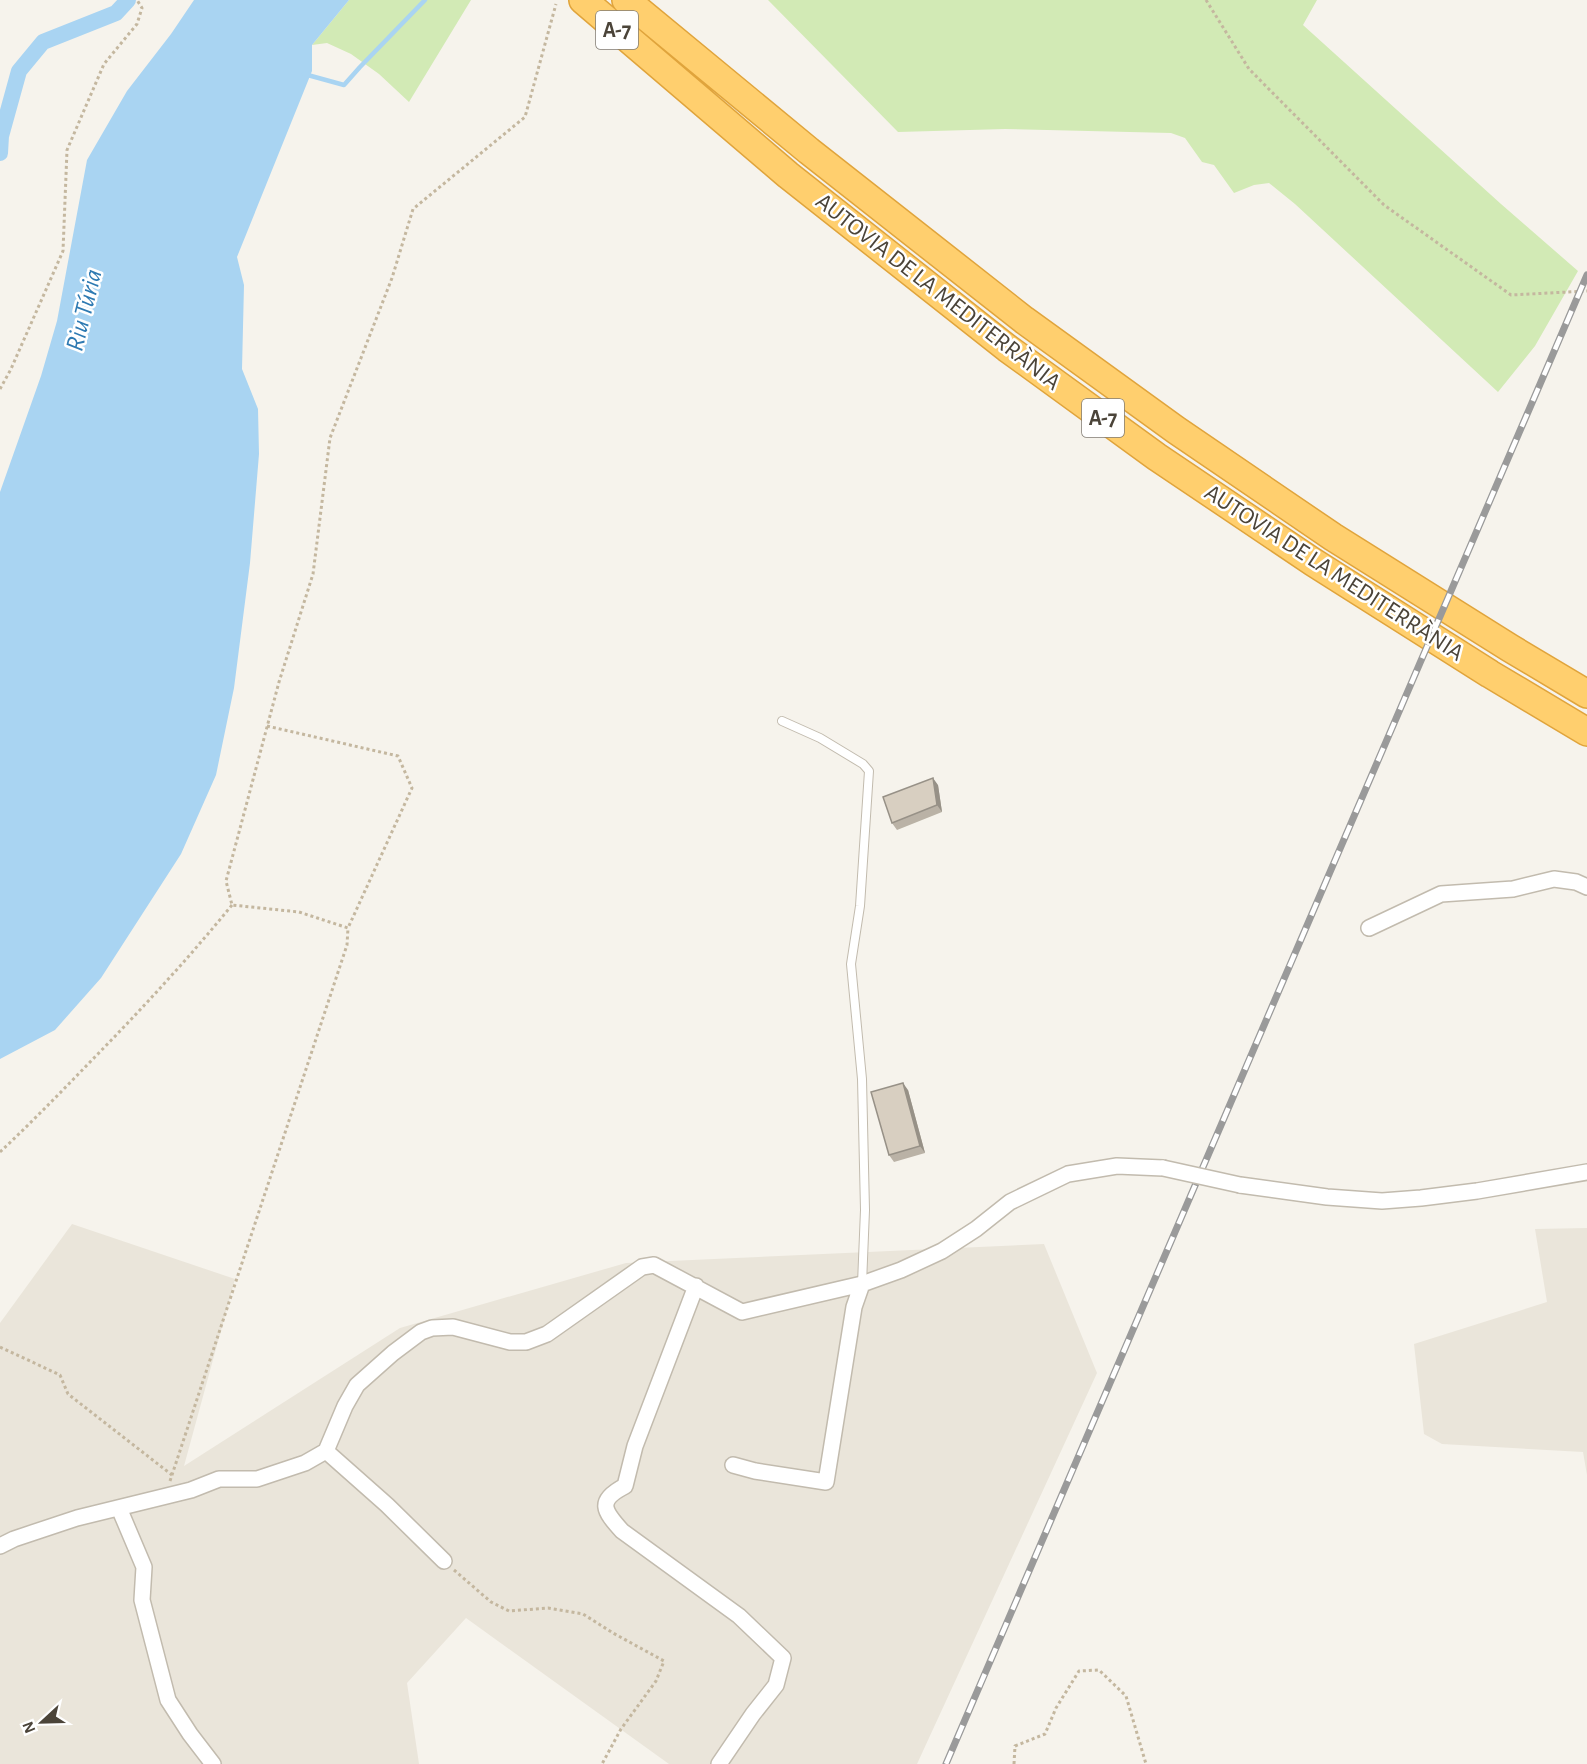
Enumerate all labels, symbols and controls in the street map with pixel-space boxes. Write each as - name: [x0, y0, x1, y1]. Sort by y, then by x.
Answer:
- road number: A-7: [596, 11, 638, 49]
- street label: AUTOVIA DE LA MEDITERRÀNIA: [811, 188, 1066, 395]
- water label: Riu Túria: [61, 266, 107, 354]
- road number: A-7: [1082, 399, 1124, 437]
- street label: AUTOVIA DE LA MEDITERRÀNIA: [1200, 479, 1469, 666]
- north arrow: [12, 1692, 72, 1752]
- text: N: [20, 1719, 39, 1735]

